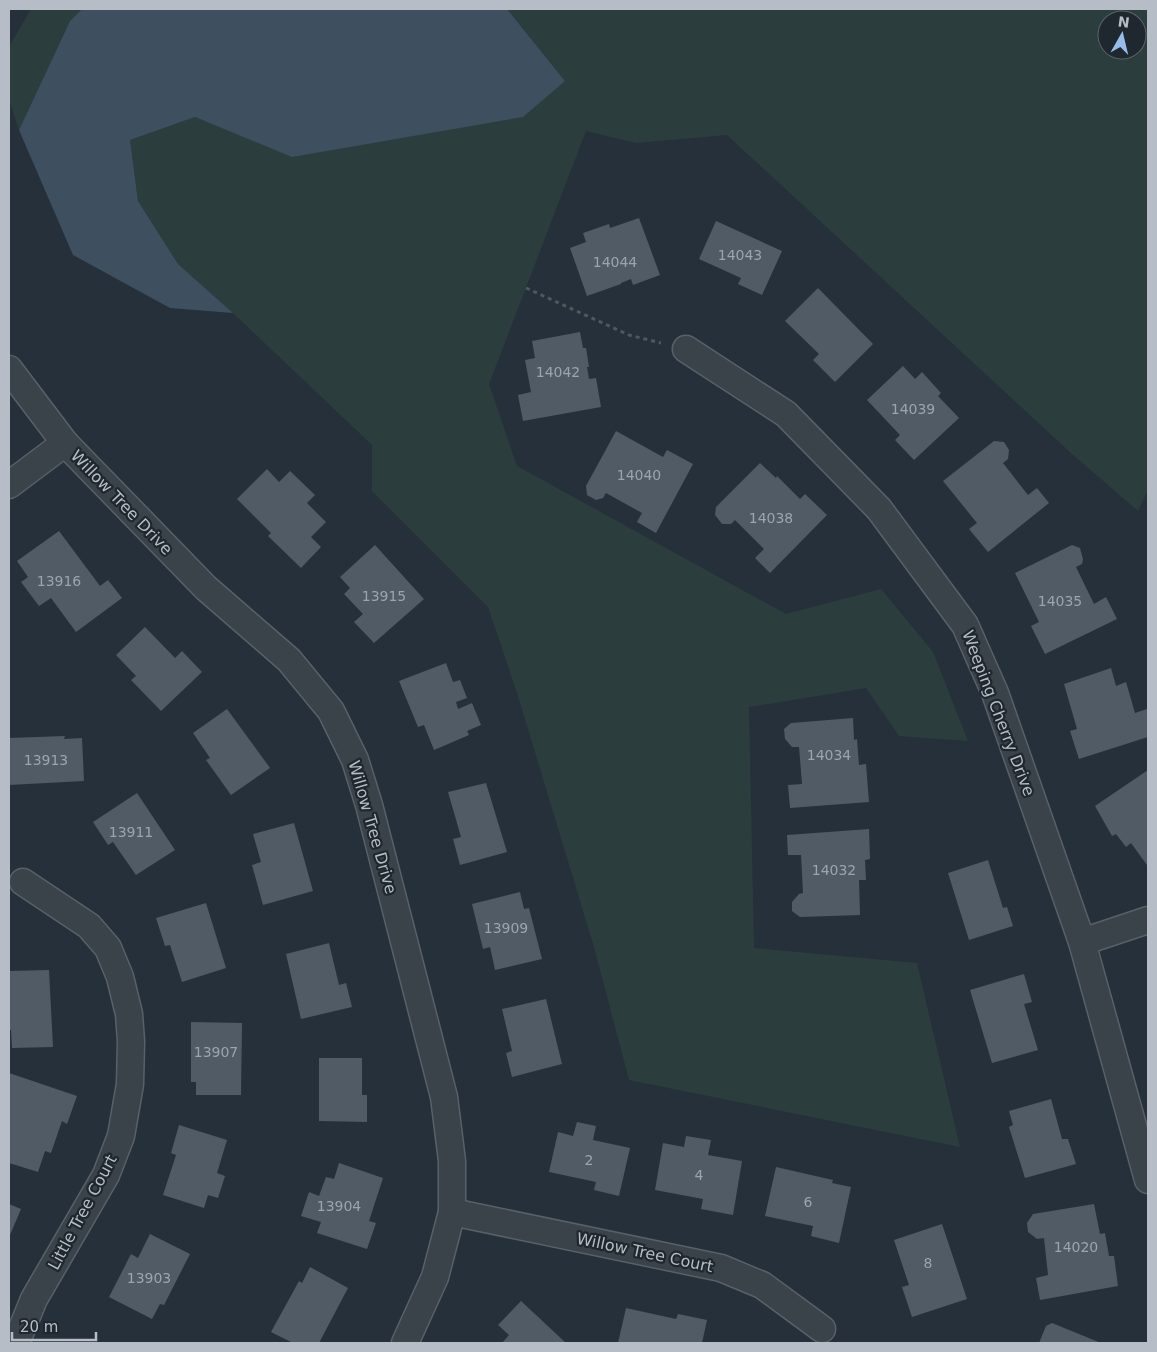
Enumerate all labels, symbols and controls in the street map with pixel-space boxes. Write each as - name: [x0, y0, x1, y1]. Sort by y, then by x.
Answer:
- north arrow: [1097, 10, 1147, 60]
- text: N: [1117, 13, 1131, 31]
- house number: 14043: [718, 247, 762, 263]
- house number: 14044: [593, 254, 637, 270]
- house number: 14042: [536, 364, 580, 380]
- house number: 14039: [891, 401, 935, 417]
- street label: Willow Tree Drive: [67, 446, 176, 559]
- house number: 14040: [617, 467, 661, 483]
- house number: 14038: [749, 510, 793, 526]
- house number: 13916: [37, 573, 81, 589]
- house number: 13915: [362, 588, 406, 604]
- house number: 14035: [1038, 593, 1082, 609]
- street label: Weeping Cherry Drive: [958, 628, 1039, 799]
- house number: 14034: [807, 747, 851, 763]
- house number: 13913: [24, 752, 68, 768]
- street label: Willow Tree Drive: [344, 758, 401, 896]
- house number: 13911: [109, 824, 153, 840]
- house number: 14032: [812, 862, 856, 878]
- house number: 13909: [484, 920, 528, 936]
- house number: 13907: [194, 1044, 238, 1060]
- street label: Little Tree Court: [44, 1151, 121, 1273]
- house number: 2: [585, 1152, 593, 1168]
- house number: 4: [695, 1167, 704, 1183]
- house number: 6: [804, 1194, 813, 1210]
- house number: 13904: [317, 1198, 361, 1214]
- street label: Willow Tree Court: [575, 1229, 715, 1276]
- house number: 14020: [1054, 1239, 1098, 1255]
- house number: 8: [924, 1255, 932, 1271]
- house number: 13903: [127, 1270, 171, 1286]
- scale bar: [12, 1310, 96, 1342]
- text: 20 m: [20, 1318, 58, 1336]

